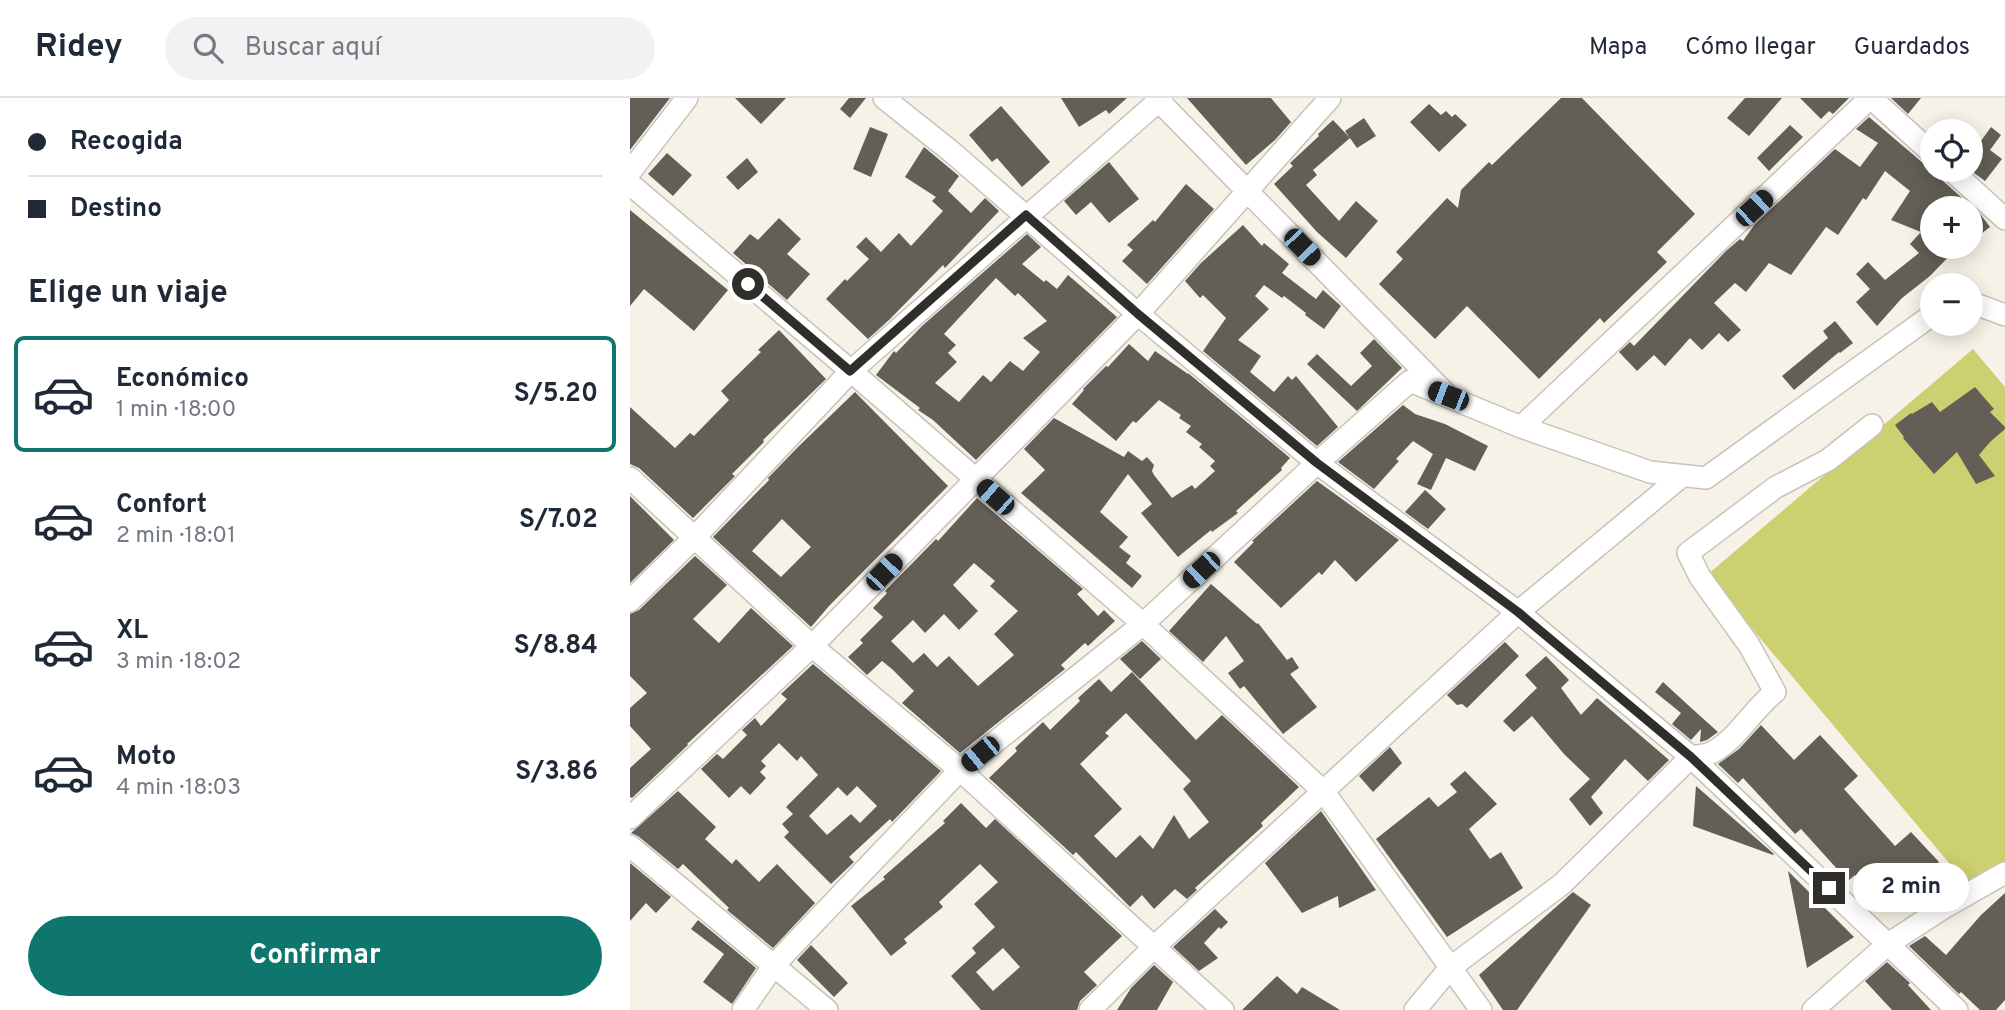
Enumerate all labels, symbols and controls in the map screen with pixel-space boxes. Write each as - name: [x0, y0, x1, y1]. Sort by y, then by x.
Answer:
- search box: [165, 17, 655, 80]
- text: Ridey: [35, 27, 123, 69]
- icon: search: [189, 29, 227, 67]
- text: Buscar aquí: [245, 32, 381, 65]
- text: Mapa: [1589, 33, 1647, 63]
- text: Cómo llegar: [1685, 33, 1816, 63]
- text: Guardados: [1854, 33, 1970, 63]
- map controls: [1920, 119, 1983, 336]
- button: locate: [1920, 119, 1983, 182]
- text: Recogida: [70, 126, 183, 159]
- car: [1732, 186, 1777, 230]
- text: Destino: [70, 193, 162, 226]
- button: +: [1920, 196, 1983, 259]
- car: [1280, 225, 1325, 269]
- route start: [732, 268, 764, 300]
- button: −: [1920, 273, 1983, 336]
- text: Elige un viaje: [28, 274, 228, 314]
- icon: car: [32, 363, 95, 426]
- text: Económico: [116, 363, 249, 396]
- text: S/5.20: [514, 378, 598, 411]
- car: [1425, 379, 1472, 413]
- text: 1 min · 18:00: [116, 396, 236, 425]
- car: [973, 475, 1018, 519]
- icon: car: [32, 489, 95, 552]
- text: Confort: [116, 489, 207, 522]
- text: S/7.02: [519, 504, 598, 537]
- text: 2 min · 18:01: [116, 522, 236, 551]
- car: [1179, 548, 1224, 592]
- car: [862, 550, 907, 594]
- icon: car: [32, 615, 95, 678]
- text: XL: [116, 615, 148, 648]
- text: S/8.84: [514, 630, 598, 663]
- text: 3 min · 18:02: [116, 648, 241, 677]
- car: [958, 733, 1003, 775]
- icon: car: [32, 741, 95, 804]
- text: Moto: [116, 741, 176, 774]
- text: S/3.86: [515, 756, 598, 789]
- text: 4 min · 18:03: [116, 774, 241, 803]
- callout: 2 min: [1854, 864, 1969, 912]
- route end: [1813, 872, 1845, 904]
- text: 2 min: [1881, 873, 1941, 902]
- button: Confirmar: [28, 916, 602, 996]

